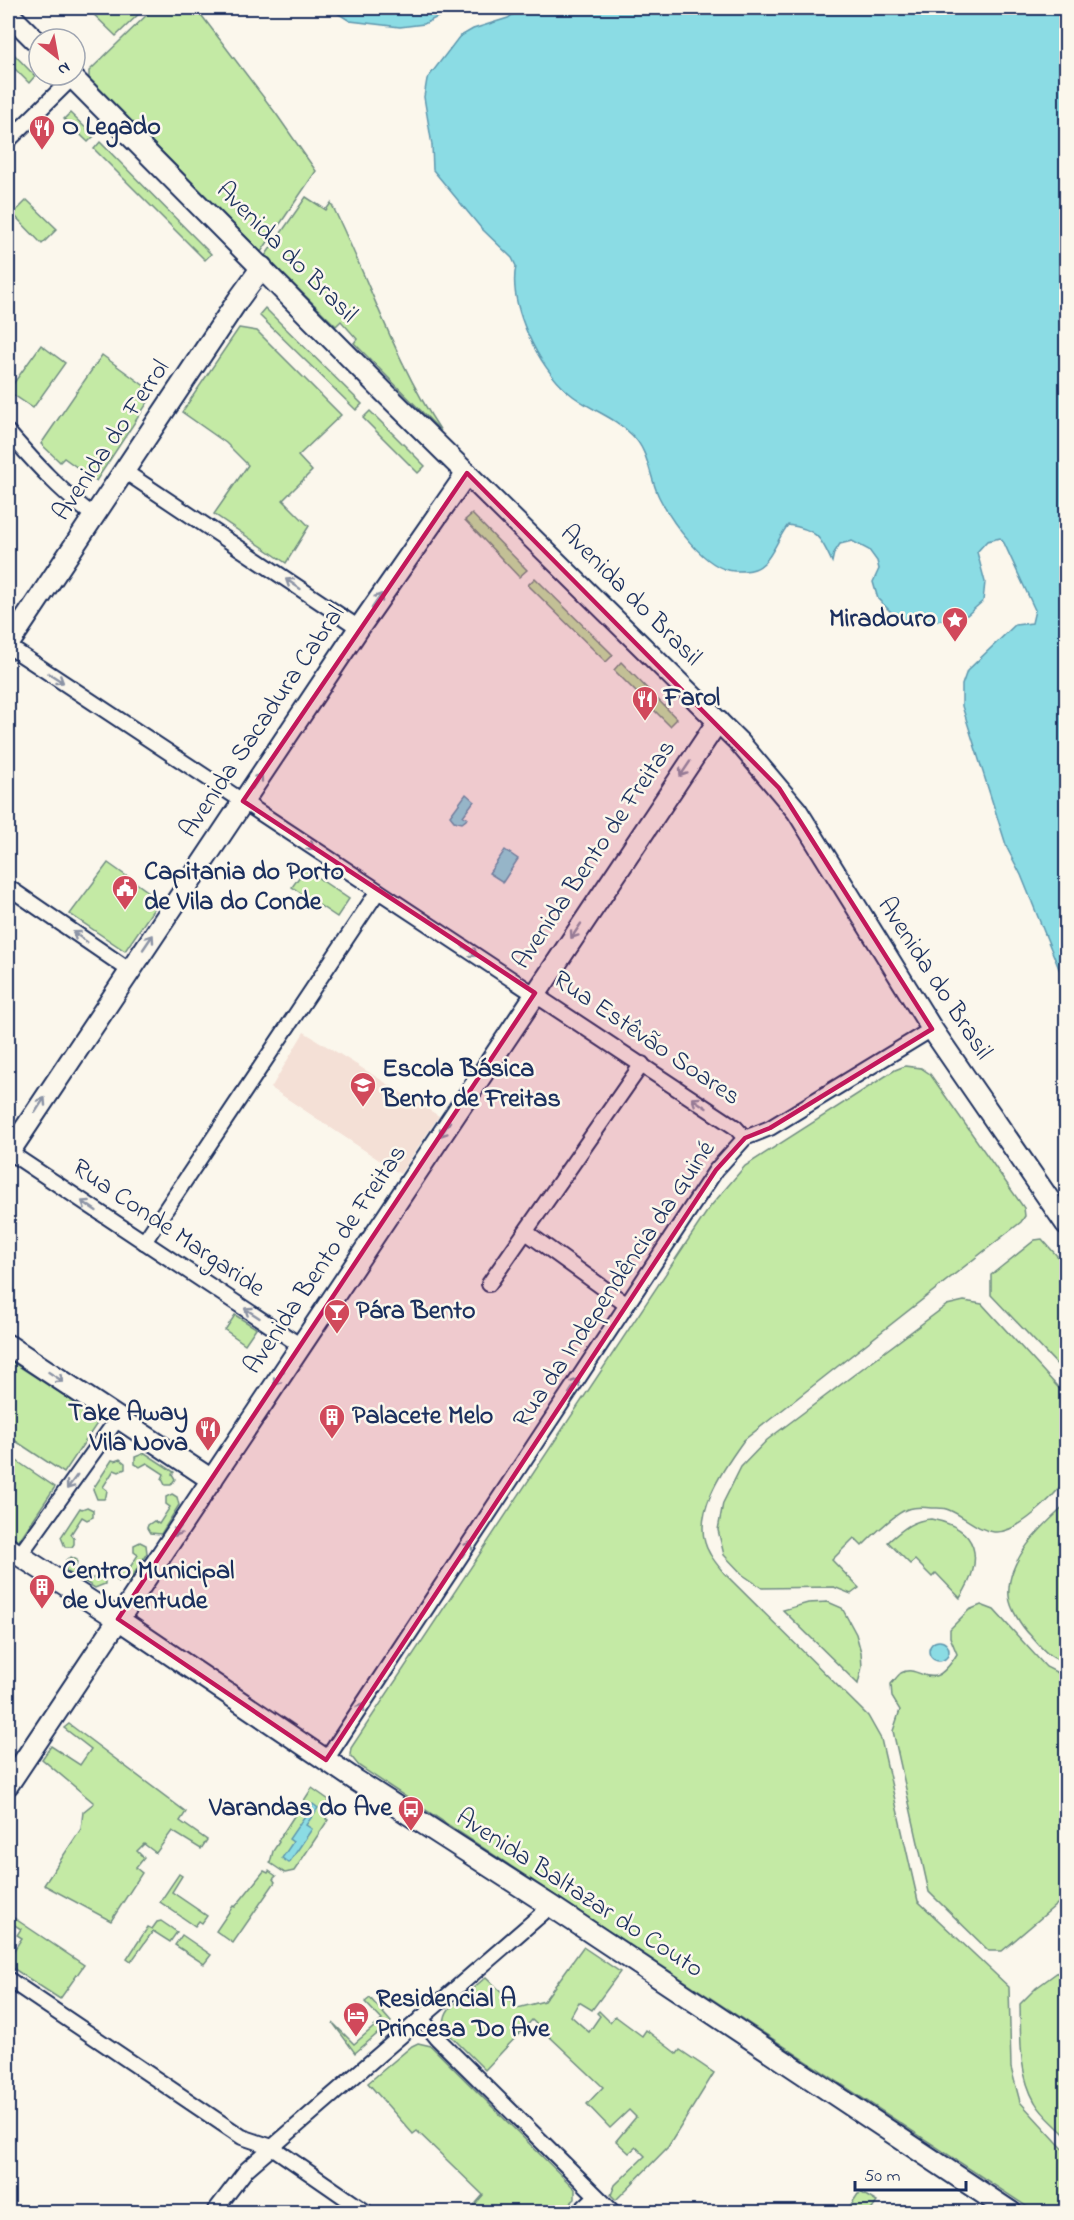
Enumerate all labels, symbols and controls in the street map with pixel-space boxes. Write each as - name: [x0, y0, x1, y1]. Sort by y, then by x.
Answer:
- north arrow: [27, 27, 87, 87]
- text: N: [53, 55, 75, 81]
- place label: O Legado: [62, 109, 161, 148]
- restaurant icon: O Legado: [27, 113, 57, 151]
- street label: Avenida do Brasil: [206, 173, 366, 333]
- street label: Avenida do Ferrol: [44, 353, 180, 529]
- street label: Avenida do Brasil: [550, 516, 710, 676]
- one-way arrow: [285, 578, 301, 590]
- one-way arrow: [371, 594, 383, 610]
- street label: Avenida Sacadura Cabral: [171, 598, 355, 846]
- place label: Miradouro: [829, 601, 936, 639]
- place icon: Miradouro: [940, 605, 970, 643]
- one-way arrow: [48, 672, 64, 684]
- place label: Farol: [662, 680, 720, 718]
- restaurant icon: Farol: [630, 684, 660, 722]
- street label: Avenida Bento de Freitas: [504, 733, 686, 977]
- one-way arrow: [679, 760, 691, 777]
- one-way arrow: [250, 772, 263, 789]
- one-way arrow: [298, 837, 315, 850]
- place label: Capitania do Porto de Vila do Conde: [144, 854, 344, 922]
- public building icon: Capitania do Porto de Vila do Conde: [110, 873, 140, 911]
- street label: Avenida do Brasil: [867, 890, 1001, 1068]
- one-way arrow: [570, 923, 582, 939]
- one-way arrow: [73, 931, 89, 943]
- one-way arrow: [141, 934, 154, 951]
- one-way arrow: [461, 945, 477, 957]
- street label: Rua Estêvão Soares: [544, 962, 748, 1116]
- place label: Escola Básica Bento de Freitas: [381, 1051, 561, 1119]
- school or university icon: Escola Básica Bento de Freitas: [348, 1070, 378, 1108]
- one-way arrow: [691, 1096, 708, 1108]
- one-way arrow: [34, 1097, 46, 1114]
- one-way arrow: [439, 1120, 451, 1136]
- street label: Rua da Independência da Guiné: [504, 1133, 726, 1437]
- street label: Avenida Bento de Freitas: [235, 1138, 417, 1382]
- street label: Rua Conde Margaride: [64, 1150, 272, 1308]
- one-way arrow: [82, 1200, 98, 1212]
- place label: Pára Bento: [356, 1293, 475, 1331]
- bar icon: Pára Bento: [322, 1297, 352, 1335]
- one-way arrow: [244, 1307, 261, 1319]
- one-way arrow: [273, 1370, 285, 1386]
- one-way arrow: [48, 1371, 64, 1383]
- one-way arrow: [569, 1378, 581, 1395]
- place label: Take Away Vila Nova: [68, 1395, 188, 1463]
- place label: Palacete Melo: [352, 1398, 493, 1436]
- building icon: Palacete Melo: [317, 1402, 347, 1440]
- restaurant icon: Take Away Vila Nova: [193, 1414, 223, 1452]
- one-way arrow: [66, 1474, 78, 1490]
- one-way arrow: [173, 1520, 185, 1536]
- one-way arrow: [461, 1541, 473, 1558]
- place label: Centro Municipal de Juventude: [62, 1553, 234, 1621]
- building icon: Centro Municipal de Juventude: [27, 1572, 57, 1610]
- one-way arrow: [353, 1703, 365, 1720]
- place label: Varandas do Ave: [208, 1790, 393, 1828]
- bus stop icon: Varandas do Ave: [396, 1794, 426, 1832]
- street label: Avenida Baltazar do Couto: [448, 1799, 710, 1989]
- place label: Residencial A Princesa Do Ave: [376, 1981, 551, 2049]
- hotel icon: Residencial A Princesa Do Ave: [341, 2000, 371, 2038]
- scale bar: [855, 2154, 966, 2192]
- text: 50 m: [864, 2164, 901, 2190]

